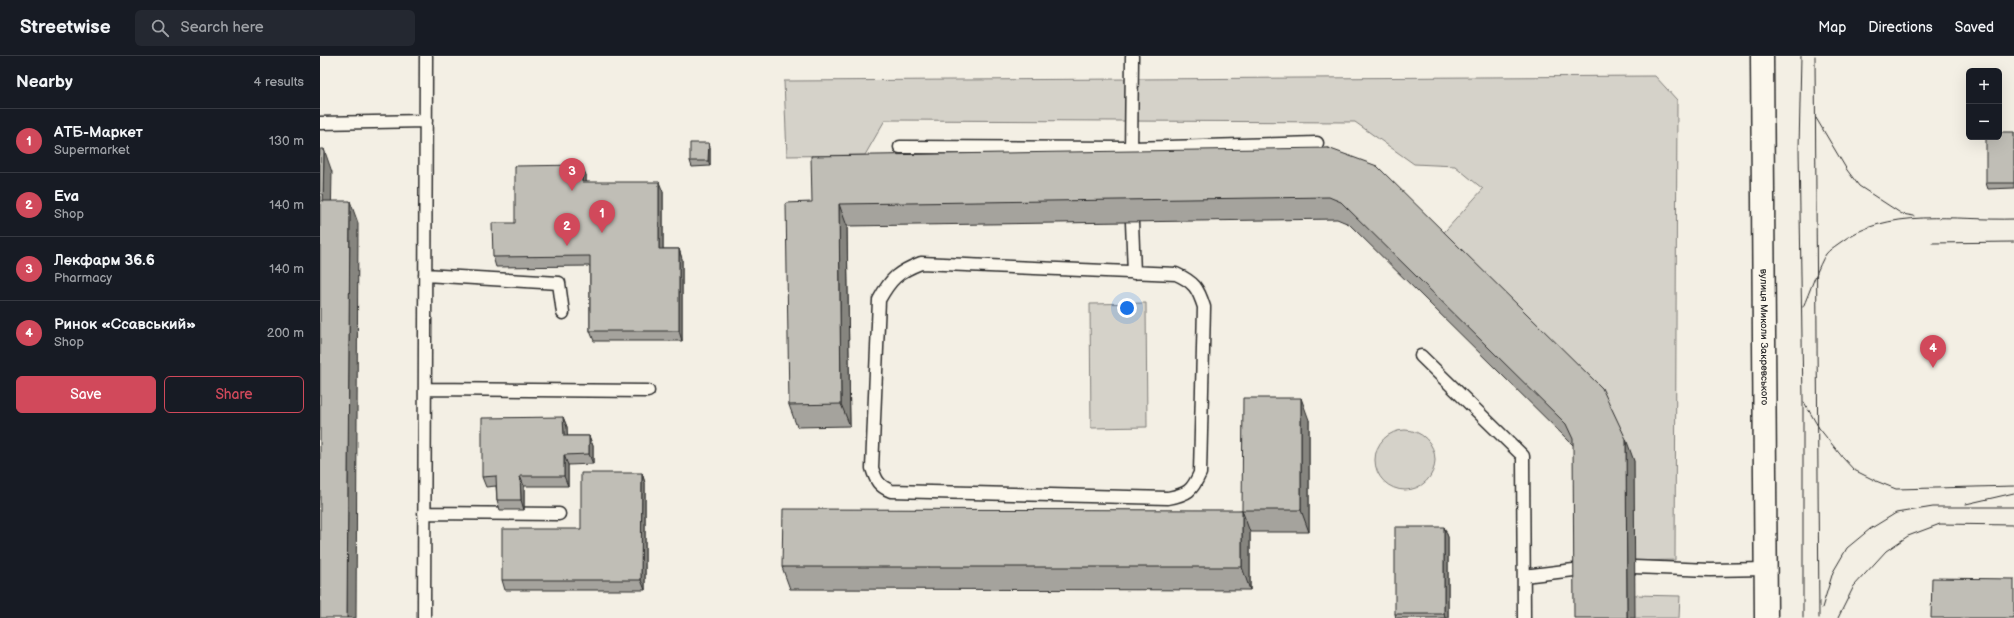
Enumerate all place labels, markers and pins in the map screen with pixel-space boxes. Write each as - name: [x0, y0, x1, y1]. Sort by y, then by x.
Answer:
- pin: 3: [559, 158, 585, 191]
- pin: 1: [589, 200, 615, 233]
- pin: 2: [554, 213, 580, 246]
- pin: 4: [1920, 335, 1946, 368]

